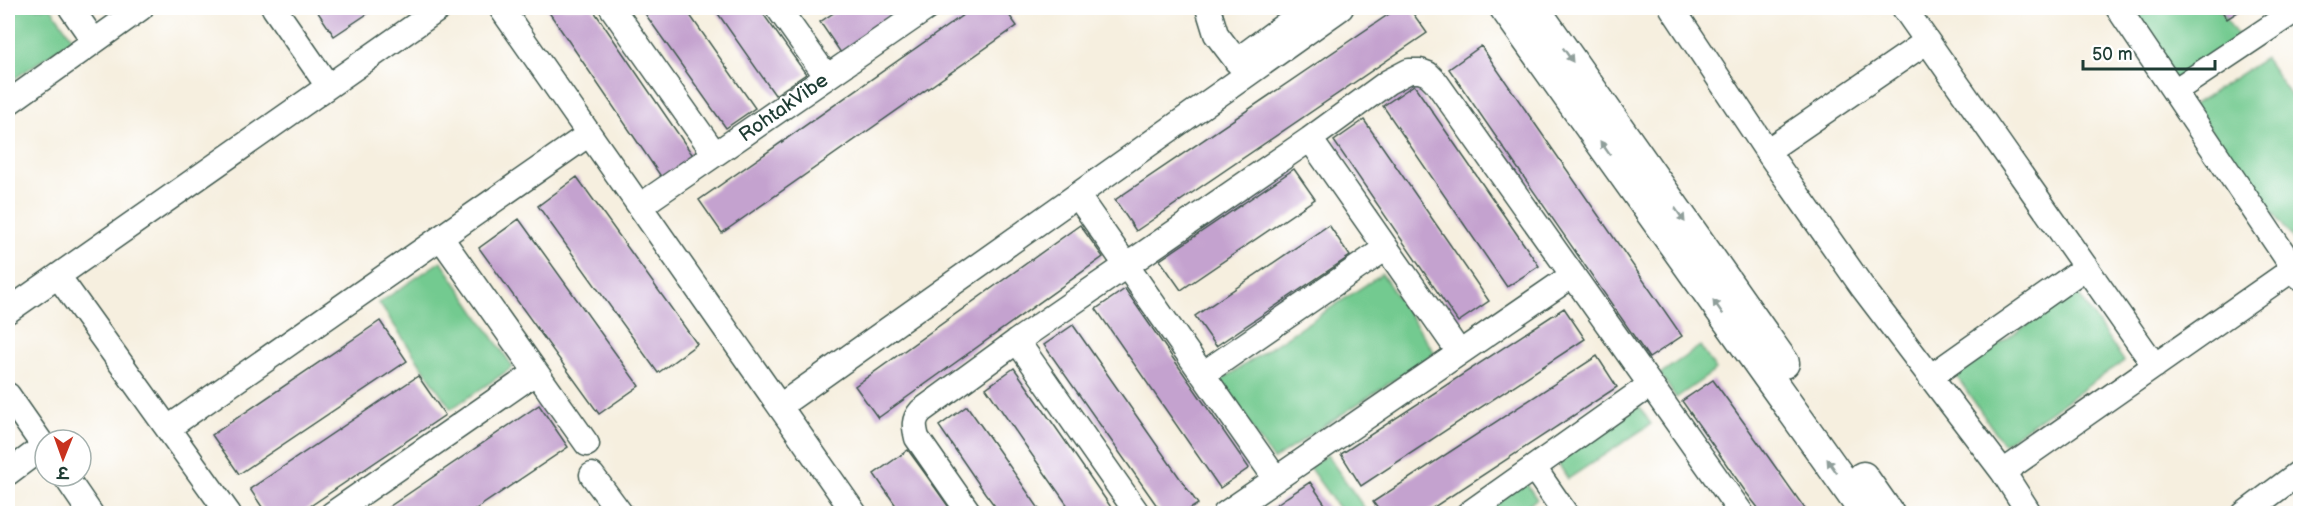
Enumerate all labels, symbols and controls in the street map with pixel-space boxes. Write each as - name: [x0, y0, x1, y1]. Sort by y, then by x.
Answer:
- scale bar: [2083, 33, 2215, 71]
- text: 50 m: [2092, 44, 2133, 65]
- one-way arrow: [1562, 47, 1574, 63]
- street label: RohtakVibe: [734, 68, 833, 147]
- one-way arrow: [1599, 141, 1611, 157]
- one-way arrow: [1674, 206, 1686, 222]
- one-way arrow: [1713, 299, 1725, 315]
- north arrow: [33, 428, 93, 488]
- one-way arrow: [1826, 458, 1838, 473]
- text: उ: [56, 462, 70, 481]

